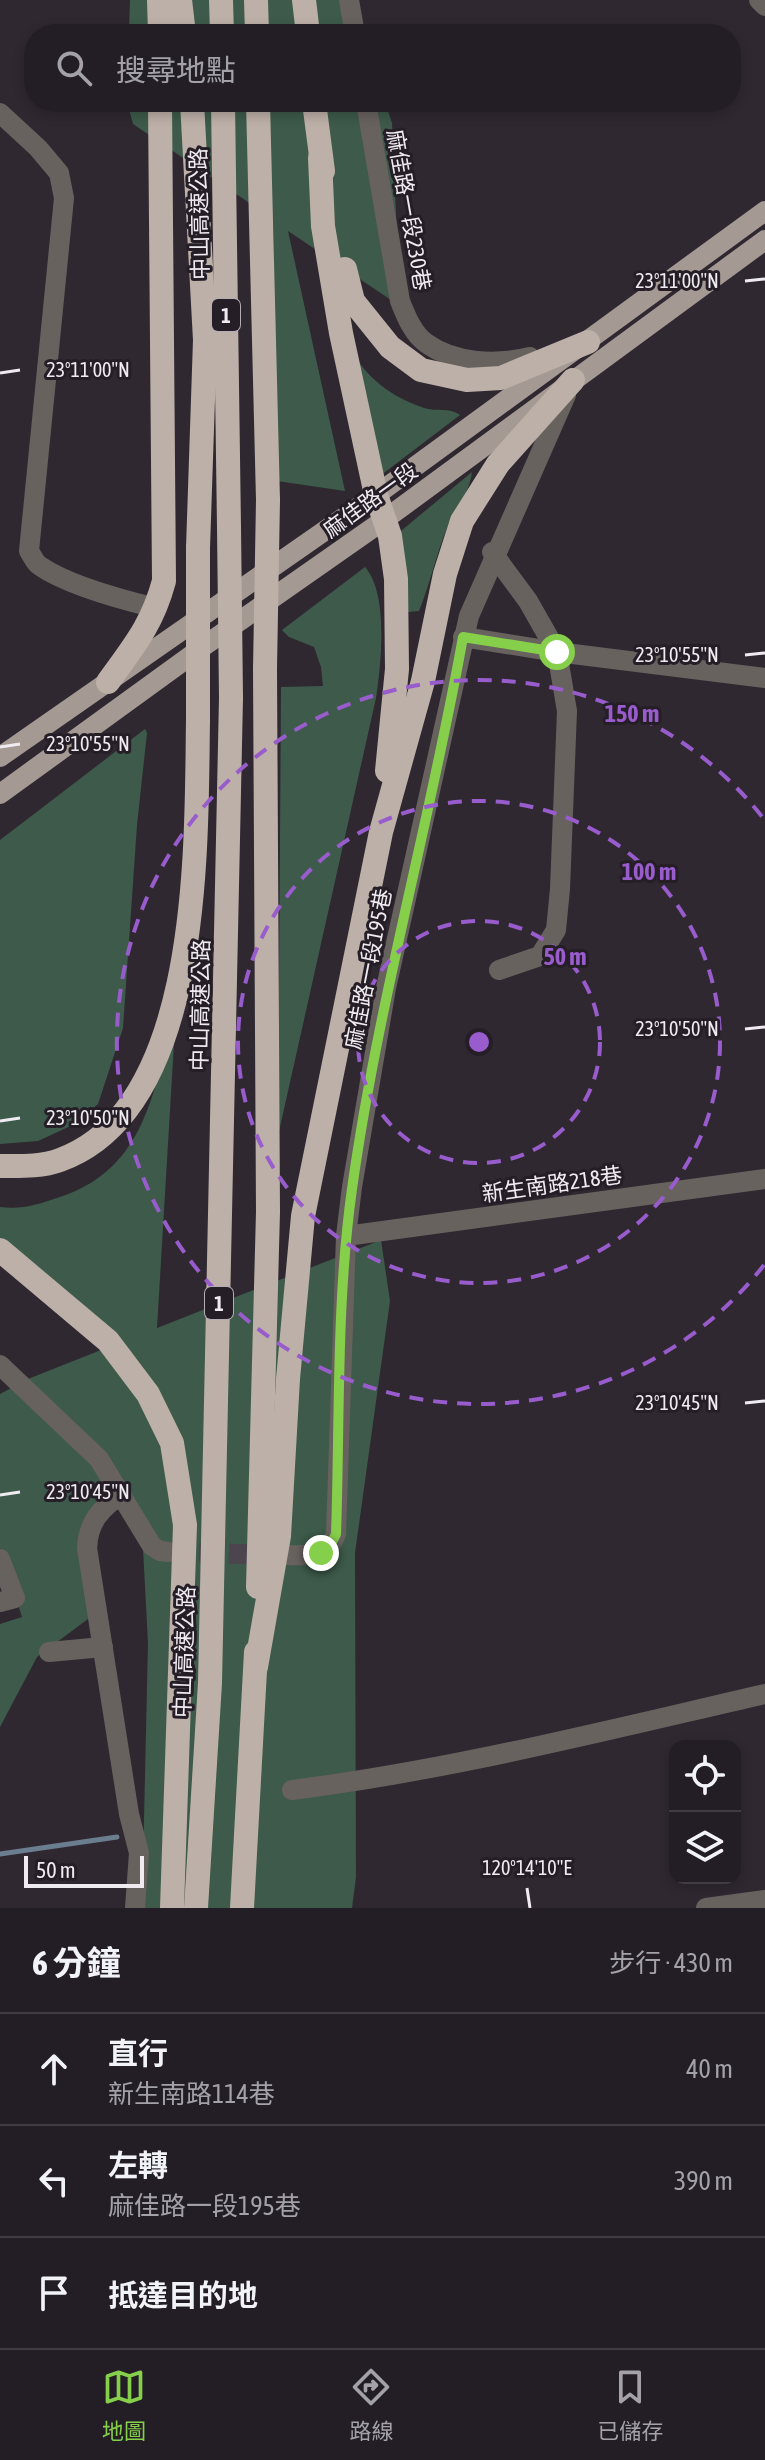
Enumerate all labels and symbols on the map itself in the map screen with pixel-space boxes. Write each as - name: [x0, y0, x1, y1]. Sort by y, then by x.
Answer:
- street label: 麻佳路一段230巷: [382, 127, 436, 293]
- street label: 中山高速公路: [185, 148, 213, 280]
- text: 23°11'00"N: [635, 269, 719, 292]
- road number: 1: [212, 299, 240, 331]
- text: 23°11'00"N: [46, 358, 130, 381]
- street label: 麻佳路一段: [318, 457, 422, 543]
- route start: [539, 634, 575, 670]
- text: 23°10'55"N: [635, 643, 719, 666]
- text: 150 m: [605, 700, 659, 727]
- text: 23°10'55"N: [46, 732, 130, 755]
- text: 100 m: [622, 858, 676, 885]
- street label: 麻佳路一段195巷: [340, 887, 396, 1051]
- street label: 中山高速公路: [186, 939, 214, 1071]
- text: 50 m: [543, 943, 587, 970]
- text: 23°10'50"N: [635, 1017, 719, 1040]
- centre of rings: [465, 1028, 493, 1056]
- text: 23°10'50"N: [46, 1106, 130, 1129]
- street label: 新生南路218巷: [480, 1161, 624, 1207]
- road number: 1: [205, 1287, 233, 1319]
- text: 23°10'45"N: [635, 1391, 719, 1414]
- text: 23°10'45"N: [46, 1480, 130, 1503]
- route end: [303, 1535, 339, 1571]
- street label: 中山高速公路: [169, 1586, 199, 1718]
- scale bar: [24, 1852, 144, 1888]
- text: 120°14'10"E: [482, 1856, 572, 1879]

